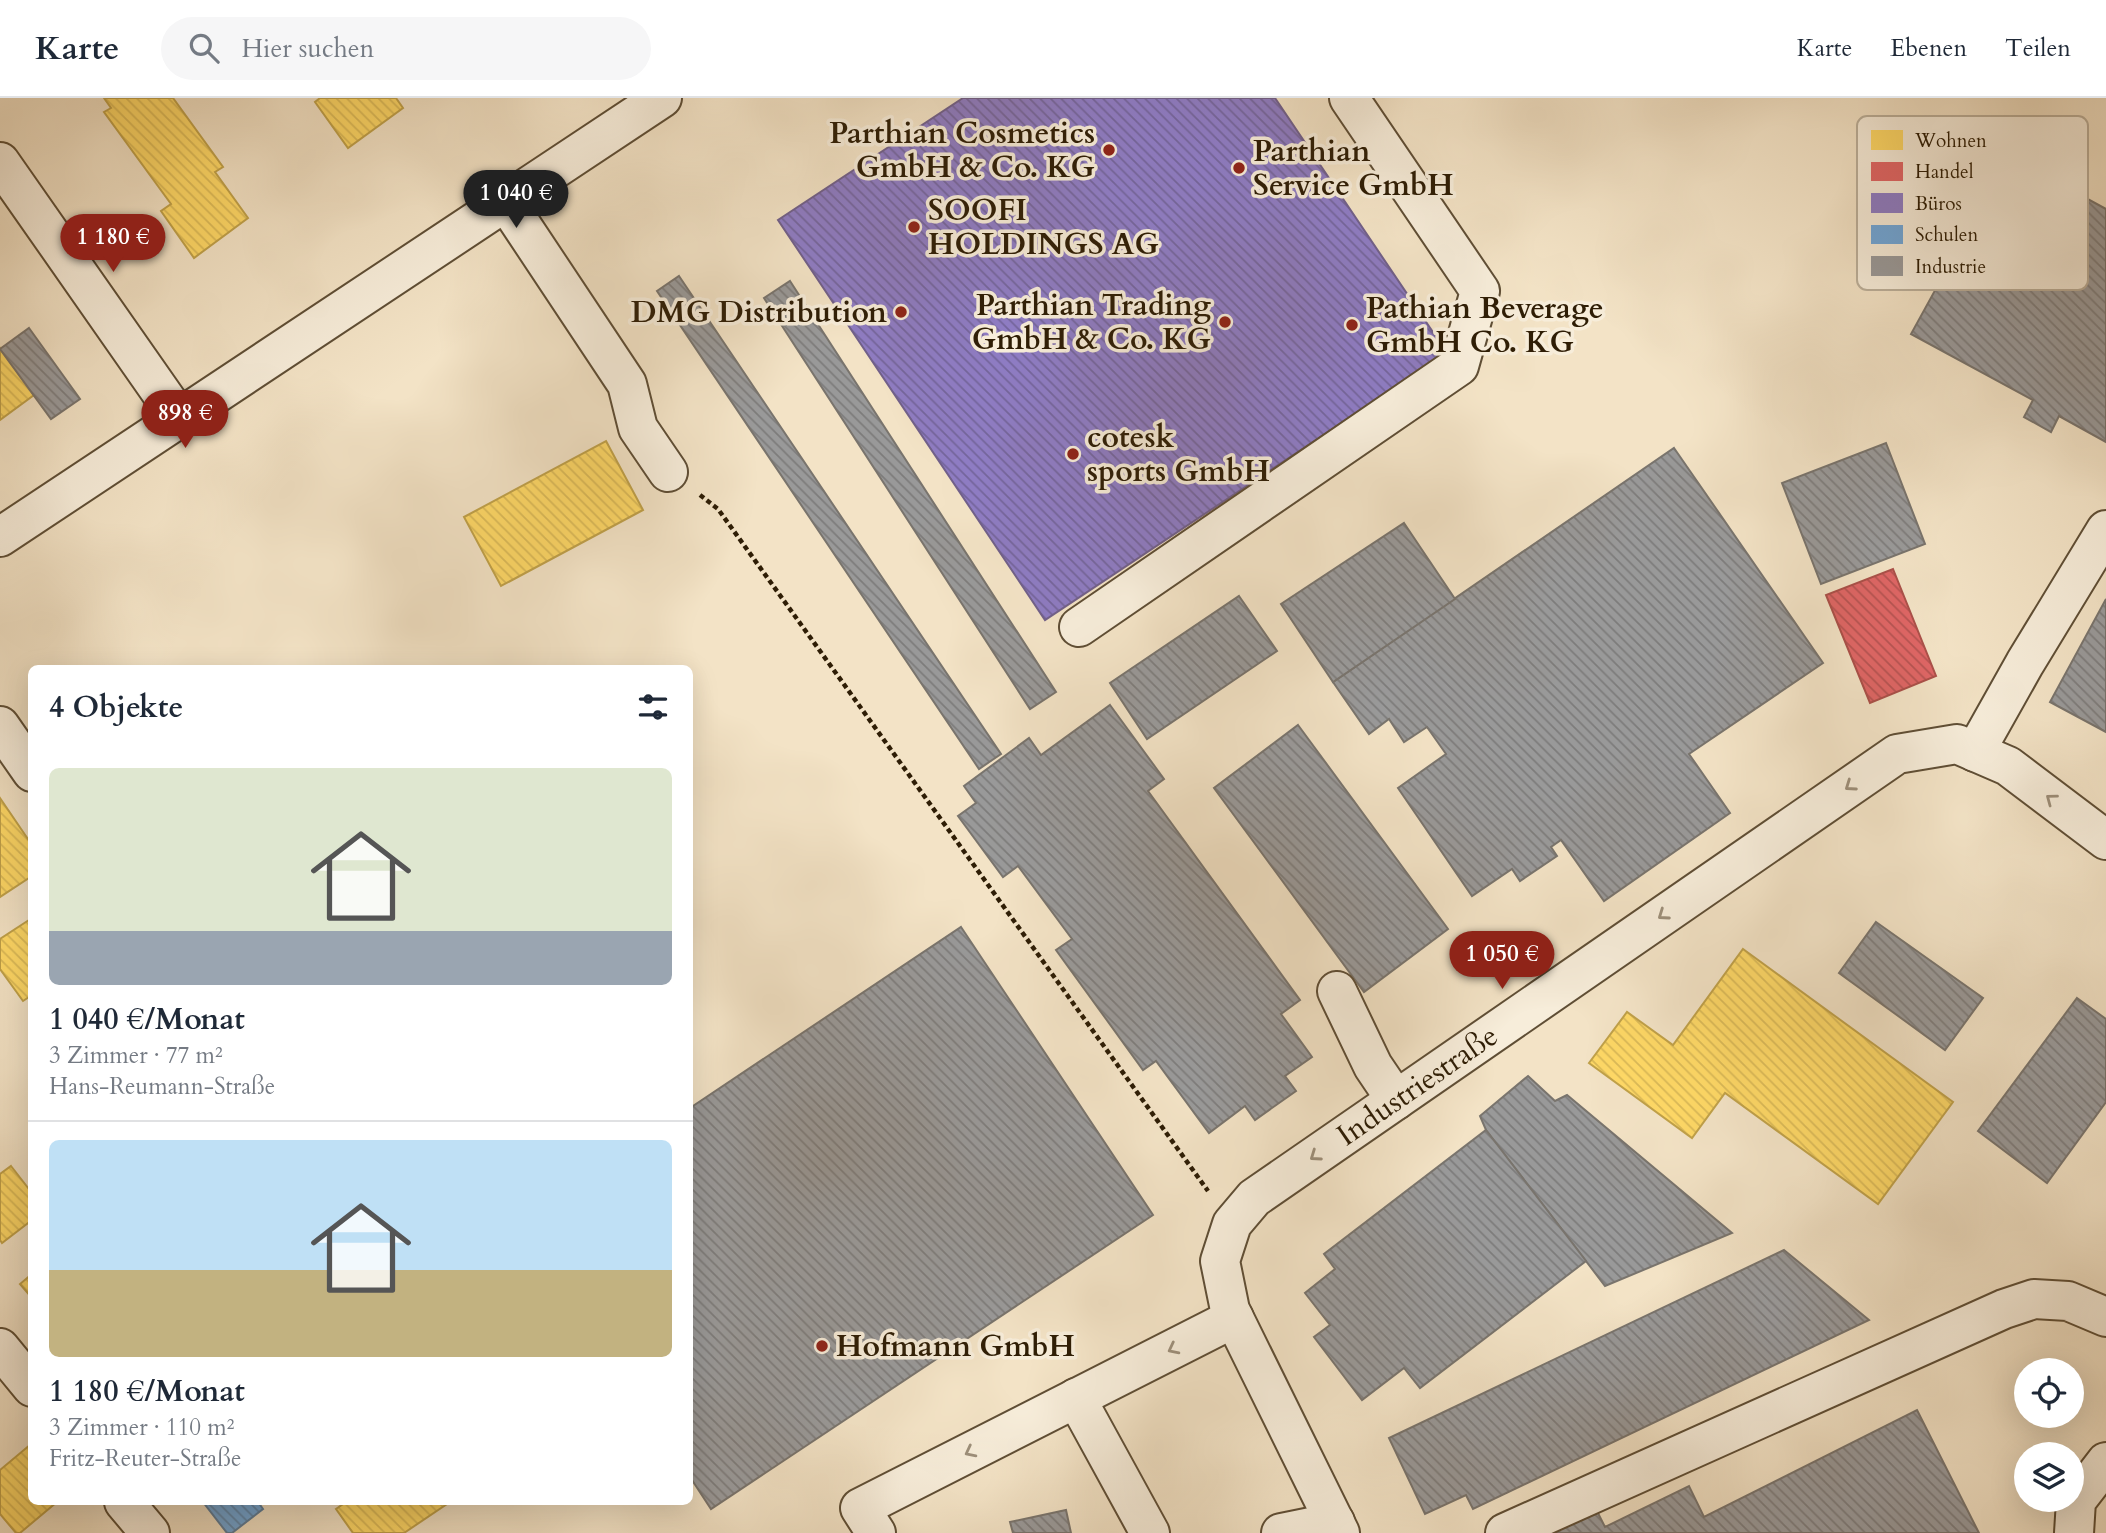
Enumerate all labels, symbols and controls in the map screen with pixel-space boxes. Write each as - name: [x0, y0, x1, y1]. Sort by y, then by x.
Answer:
- search box: [161, 17, 651, 80]
- text: Karte: [35, 26, 119, 71]
- icon: search: [185, 29, 223, 67]
- text: Hier suchen: [241, 31, 374, 66]
- text: Karte: [1797, 32, 1852, 65]
- text: Ebenen: [1890, 32, 1967, 65]
- text: Teilen: [2005, 32, 2071, 65]
- place label: Parthian Cosmetics GmbH & Co. KG: [829, 113, 1095, 188]
- legend: [1857, 116, 2088, 290]
- text: Wohnen: [1914, 128, 1987, 154]
- place label: Parthian Service GmbH: [1253, 131, 1454, 206]
- marker: Parthian Cosmetics GmbH & Co. KG: [1101, 142, 1117, 158]
- text: Handel: [1915, 159, 1974, 185]
- marker: Parthian Service GmbH: [1231, 160, 1247, 176]
- pin: 1 040 €: [451, 170, 581, 230]
- text: 1 040 €: [479, 177, 553, 208]
- place label: SOOFI HOLDINGS AG: [928, 190, 1159, 265]
- text: Büros: [1915, 191, 1962, 217]
- pin: 1 180 €: [48, 214, 178, 274]
- marker: SOOFI HOLDINGS AG: [906, 219, 922, 235]
- text: 1 180 €: [76, 221, 150, 252]
- text: Schulen: [1915, 222, 1979, 248]
- text: Industrie: [1915, 254, 1986, 280]
- place label: Parthian Trading GmbH & Co. KG: [972, 285, 1211, 360]
- place label: Pathian Beverage GmbH Co. KG: [1366, 288, 1604, 363]
- place label: DMG Distribution: [631, 292, 887, 333]
- marker: DMG Distribution: [893, 304, 909, 320]
- marker: Parthian Trading GmbH & Co. KG: [1217, 314, 1233, 330]
- marker: Pathian Beverage GmbH Co. KG: [1344, 317, 1360, 333]
- pin: 898 €: [136, 390, 234, 450]
- text: 898 €: [157, 397, 213, 428]
- place label: cotesk sports GmbH: [1087, 417, 1270, 492]
- marker: cotesk sports GmbH: [1065, 446, 1081, 462]
- text: 4 Objekte: [49, 687, 183, 728]
- icon: filters: [634, 688, 672, 726]
- one-way arrow: [1845, 778, 1858, 790]
- one-way arrow: [2047, 794, 2059, 807]
- icon: home: [298, 813, 424, 939]
- one-way arrow: [1658, 907, 1671, 919]
- pin: 1 050 €: [1437, 932, 1567, 991]
- text: 1 050 €: [1465, 938, 1539, 969]
- text: 1 040 €/Monat: [49, 999, 245, 1040]
- street label: Industriestraße: [1329, 1015, 1506, 1155]
- text: 3 Zimmer · 77 m²: [49, 1040, 223, 1071]
- text: Hans-Reumann-Straße: [49, 1071, 275, 1102]
- one-way arrow: [1310, 1148, 1323, 1160]
- icon: home: [298, 1185, 424, 1311]
- place label: Hofmann GmbH: [836, 1326, 1075, 1367]
- marker: Hofmann GmbH: [814, 1338, 830, 1354]
- one-way arrow: [1168, 1341, 1180, 1355]
- map controls: [2014, 1358, 2084, 1512]
- button: locate: [2014, 1358, 2084, 1428]
- text: 1 180 €/Monat: [49, 1371, 245, 1412]
- text: 3 Zimmer · 110 m²: [49, 1412, 234, 1443]
- button: layers: [2014, 1442, 2084, 1512]
- text: Fritz-Reuter-Straße: [49, 1443, 241, 1474]
- one-way arrow: [965, 1443, 977, 1457]

